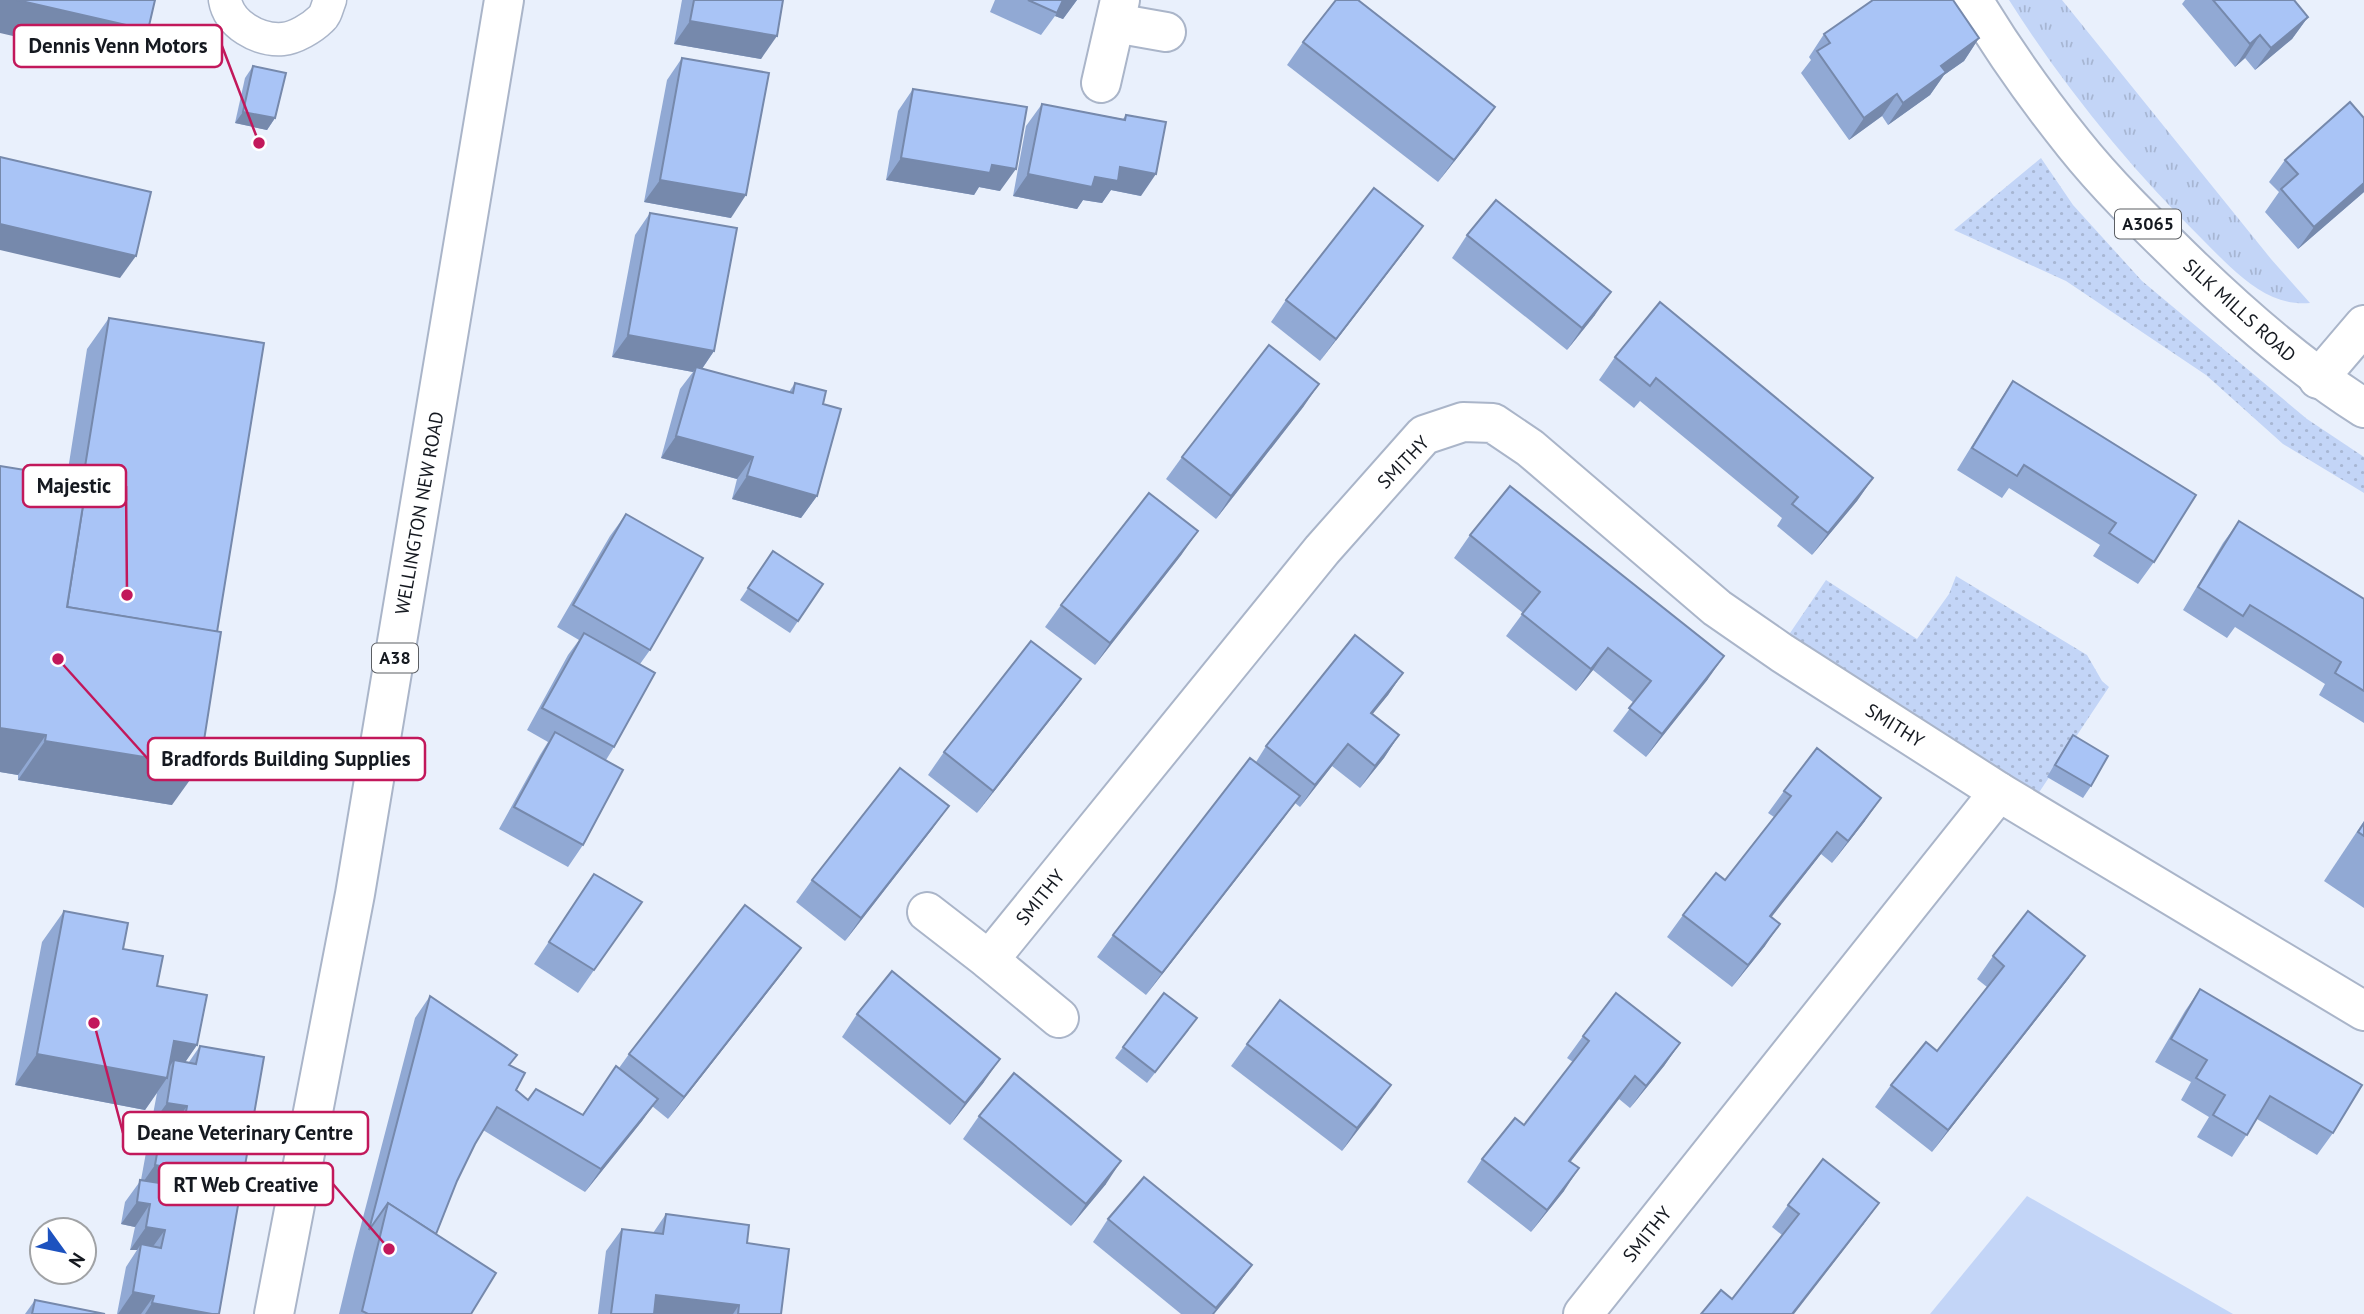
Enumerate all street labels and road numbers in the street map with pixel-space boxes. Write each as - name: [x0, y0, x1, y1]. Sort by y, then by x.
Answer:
- road number: A3065: [2115, 210, 2181, 238]
- street label: SILK MILLS ROAD: [2179, 253, 2301, 367]
- street label: WELLINGTON NEW ROAD: [389, 410, 449, 616]
- street label: SMITHY: [1372, 430, 1434, 494]
- road number: A38: [372, 644, 418, 672]
- street label: SMITHY: [1861, 698, 1929, 752]
- street label: SMITHY: [1010, 864, 1070, 930]
- street label: SMITHY: [1617, 1201, 1677, 1267]

